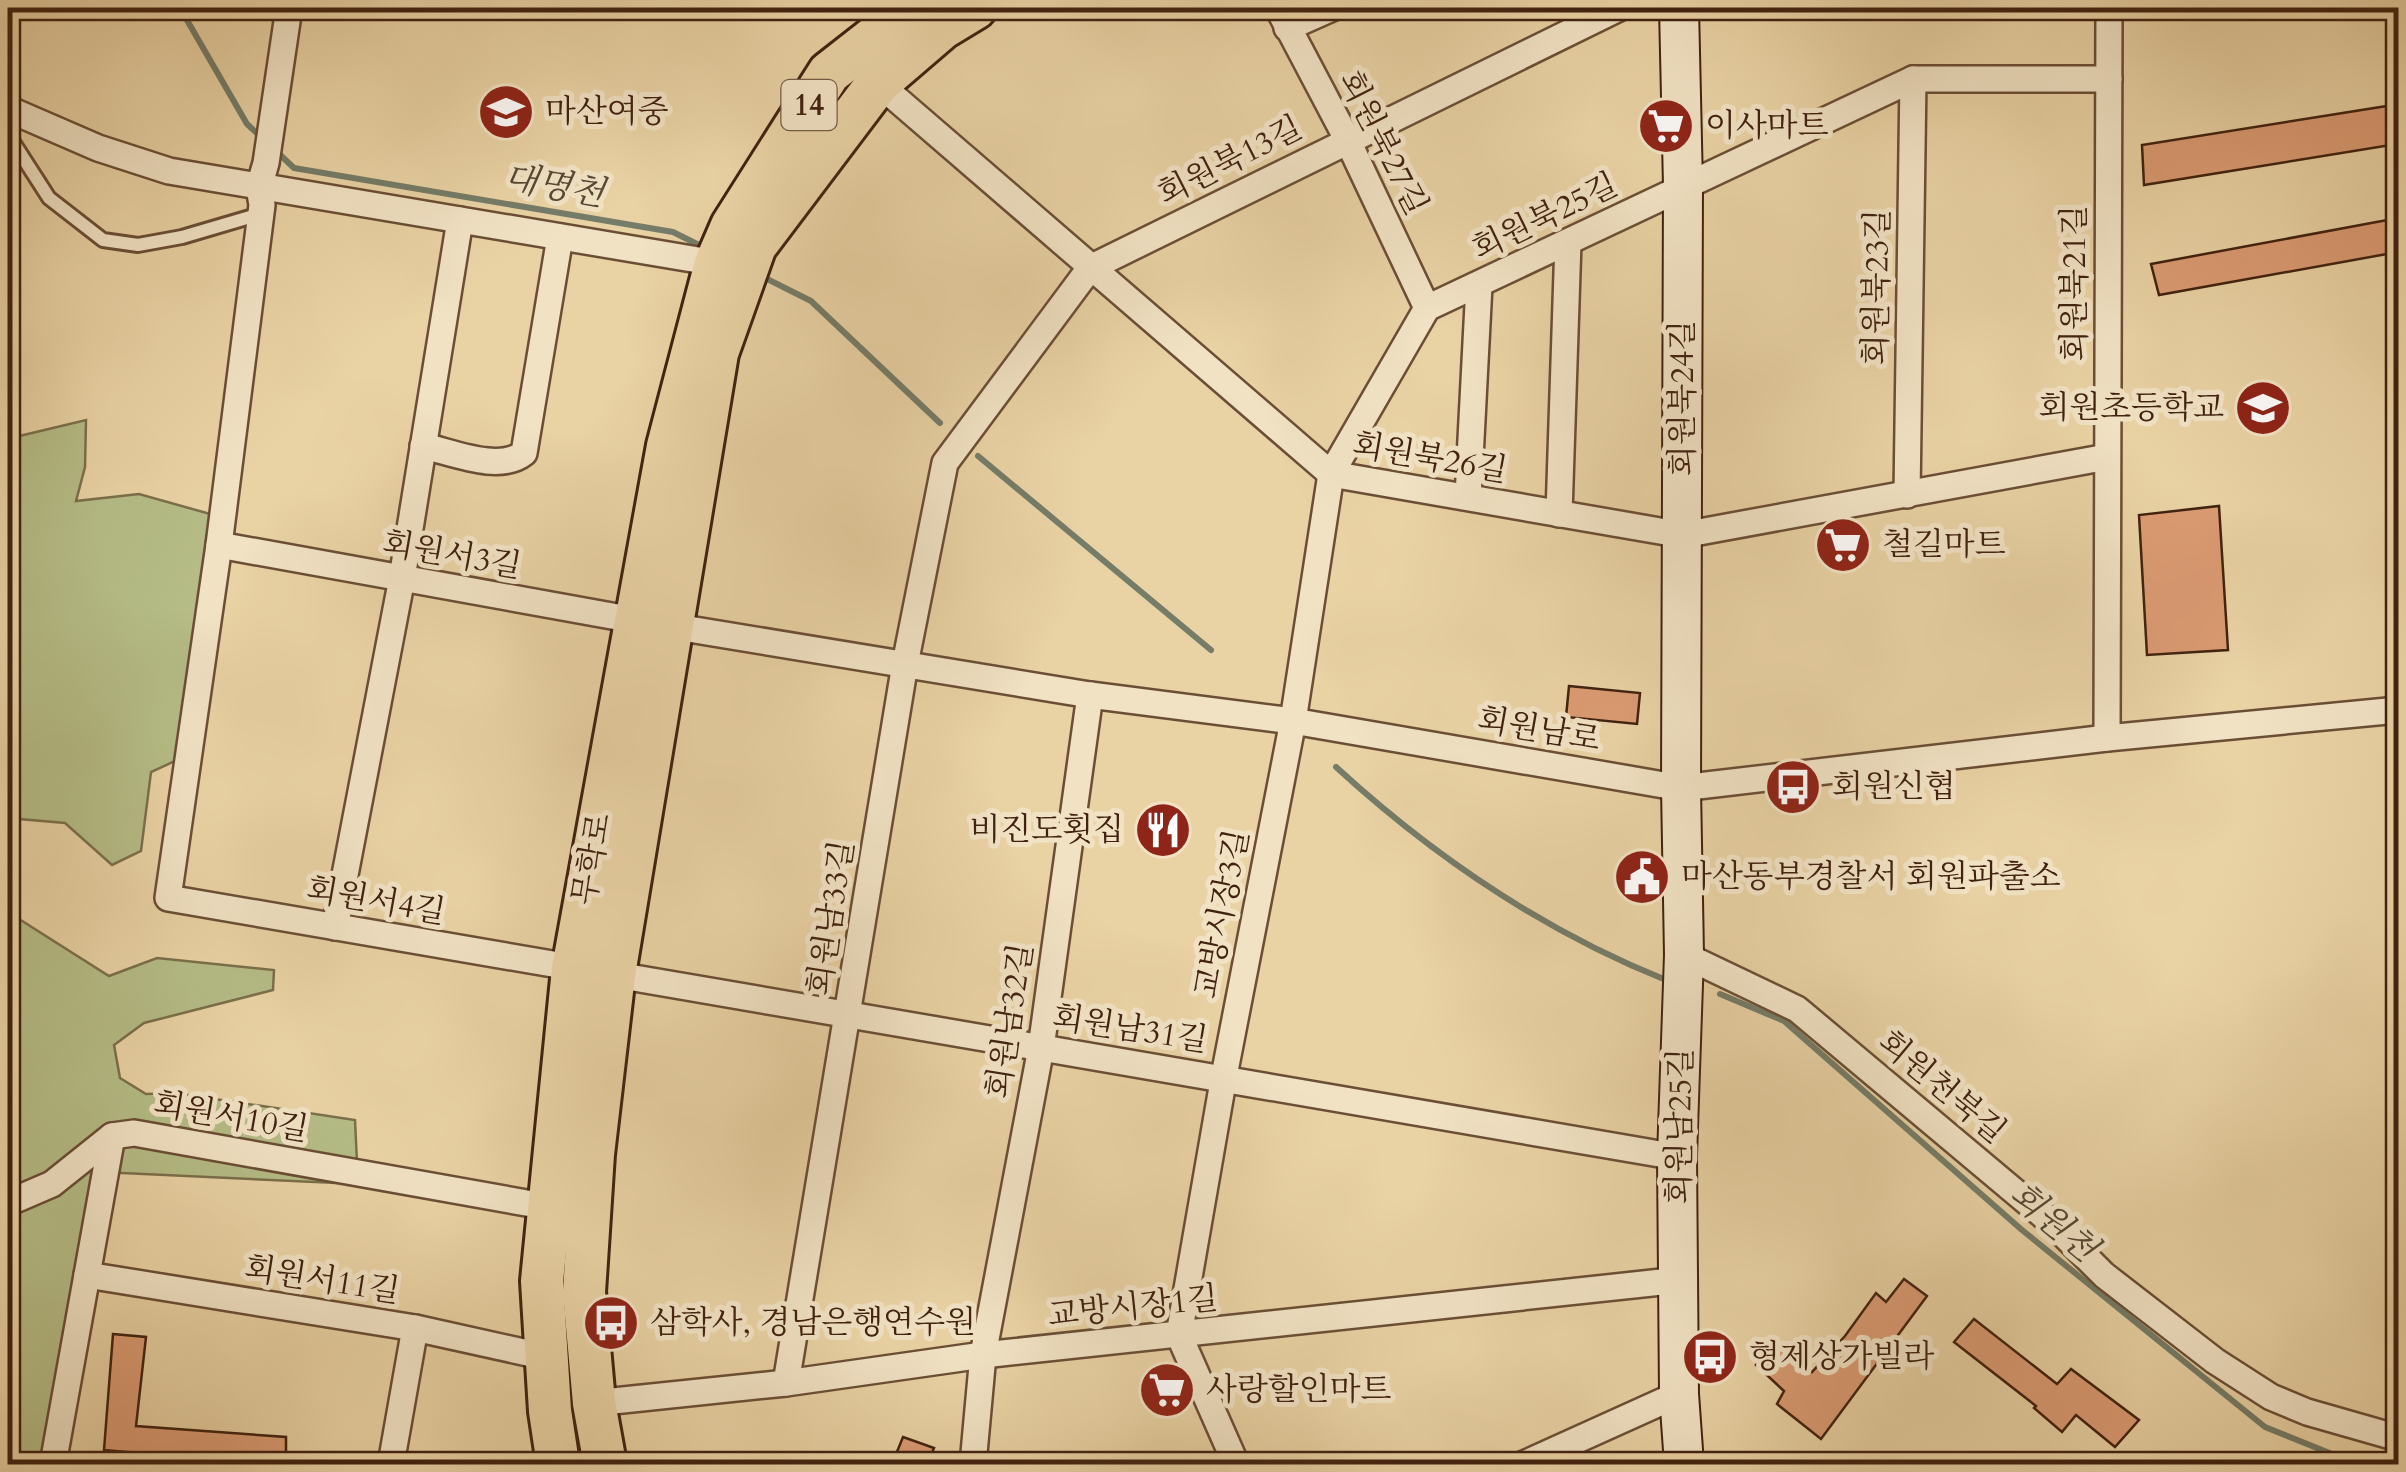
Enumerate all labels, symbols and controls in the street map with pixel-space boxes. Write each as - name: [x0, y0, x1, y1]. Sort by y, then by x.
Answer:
- street label: 회원북27길: [1328, 63, 1438, 223]
- road number: 14: [782, 80, 836, 130]
- school or university icon: 마산여중: [476, 82, 536, 142]
- place label: 마산여중: [545, 90, 669, 134]
- supermarket icon: 이사마트: [1636, 96, 1696, 156]
- place label: 이사마트: [1705, 104, 1829, 148]
- street label: 회원북13길: [1150, 106, 1310, 216]
- water label: 대명천: [500, 154, 610, 219]
- street label: 회원북25길: [1465, 163, 1625, 271]
- street label: 회원북21길: [2053, 205, 2097, 361]
- street label: 회원북23길: [1854, 208, 1900, 366]
- street label: 회원북24길: [1661, 320, 1705, 476]
- school or university icon: 회원초등학교: [2233, 378, 2293, 438]
- place label: 회원초등학교: [2039, 386, 2224, 430]
- street label: 회원북26길: [1349, 423, 1511, 493]
- supermarket icon: 철길마트: [1813, 515, 1873, 575]
- street label: 회원서3길: [379, 521, 525, 589]
- place label: 철길마트: [1882, 523, 2006, 567]
- street label: 회원남로: [1474, 698, 1604, 762]
- bus stop icon: 회원신협: [1763, 757, 1823, 817]
- place label: 회원신협: [1832, 765, 1956, 809]
- restaurant icon: 비진도횟집: [1133, 800, 1193, 860]
- place label: 비진도횟집: [969, 808, 1124, 852]
- street label: 무학로: [562, 809, 622, 908]
- street label: 교방시장3길: [1184, 826, 1260, 1002]
- street label: 회원남33길: [797, 837, 865, 999]
- public building icon: 마산동부경찰서 회원파출소: [1612, 847, 1672, 907]
- place label: 마산동부경찰서 회원파출소: [1681, 855, 2061, 899]
- street label: 회원서4길: [303, 867, 449, 935]
- street label: 회원남32길: [976, 940, 1044, 1102]
- street label: 회원남31길: [1049, 995, 1211, 1063]
- street label: 회원천북길: [1869, 1020, 2015, 1154]
- street label: 회원남25길: [1657, 1047, 1703, 1205]
- street label: 회원서10길: [150, 1082, 312, 1152]
- water label: 회원천: [1999, 1171, 2109, 1274]
- street label: 회원서11길: [241, 1246, 403, 1314]
- street label: 교방시장1길: [1046, 1276, 1220, 1338]
- bus stop icon: 삼학사, 경남은행연수원: [581, 1293, 641, 1353]
- place label: 삼학사, 경남은행연수원: [650, 1301, 976, 1345]
- bus stop icon: 형제상가빌라: [1680, 1327, 1740, 1387]
- place label: 형제상가빌라: [1749, 1335, 1935, 1379]
- supermarket icon: 사랑할인마트: [1137, 1360, 1197, 1420]
- place label: 사랑할인마트: [1206, 1368, 1392, 1412]

